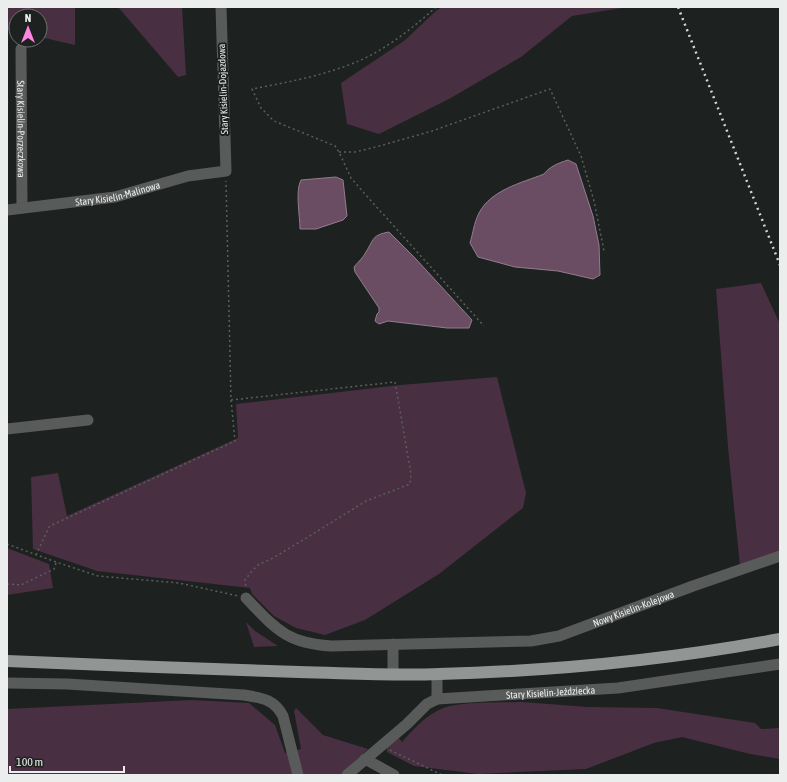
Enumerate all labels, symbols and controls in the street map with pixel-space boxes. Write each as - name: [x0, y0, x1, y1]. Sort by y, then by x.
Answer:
- north arrow: [8, 8, 48, 48]
- text: N: [25, 12, 31, 24]
- street label: Stary Kisielin-Dojazdowa: [216, 43, 230, 134]
- street label: Stary Kisielin-Porzeczkowa: [16, 80, 27, 178]
- street label: Stary Kisielin-Malinowa: [75, 179, 161, 207]
- street label: Nowy Kisielin-Kolejowa: [591, 588, 676, 628]
- street label: Stary Kisielin-Jeździecka: [506, 684, 596, 700]
- scale bar: [10, 748, 124, 774]
- text: 100 m: [16, 755, 43, 769]

